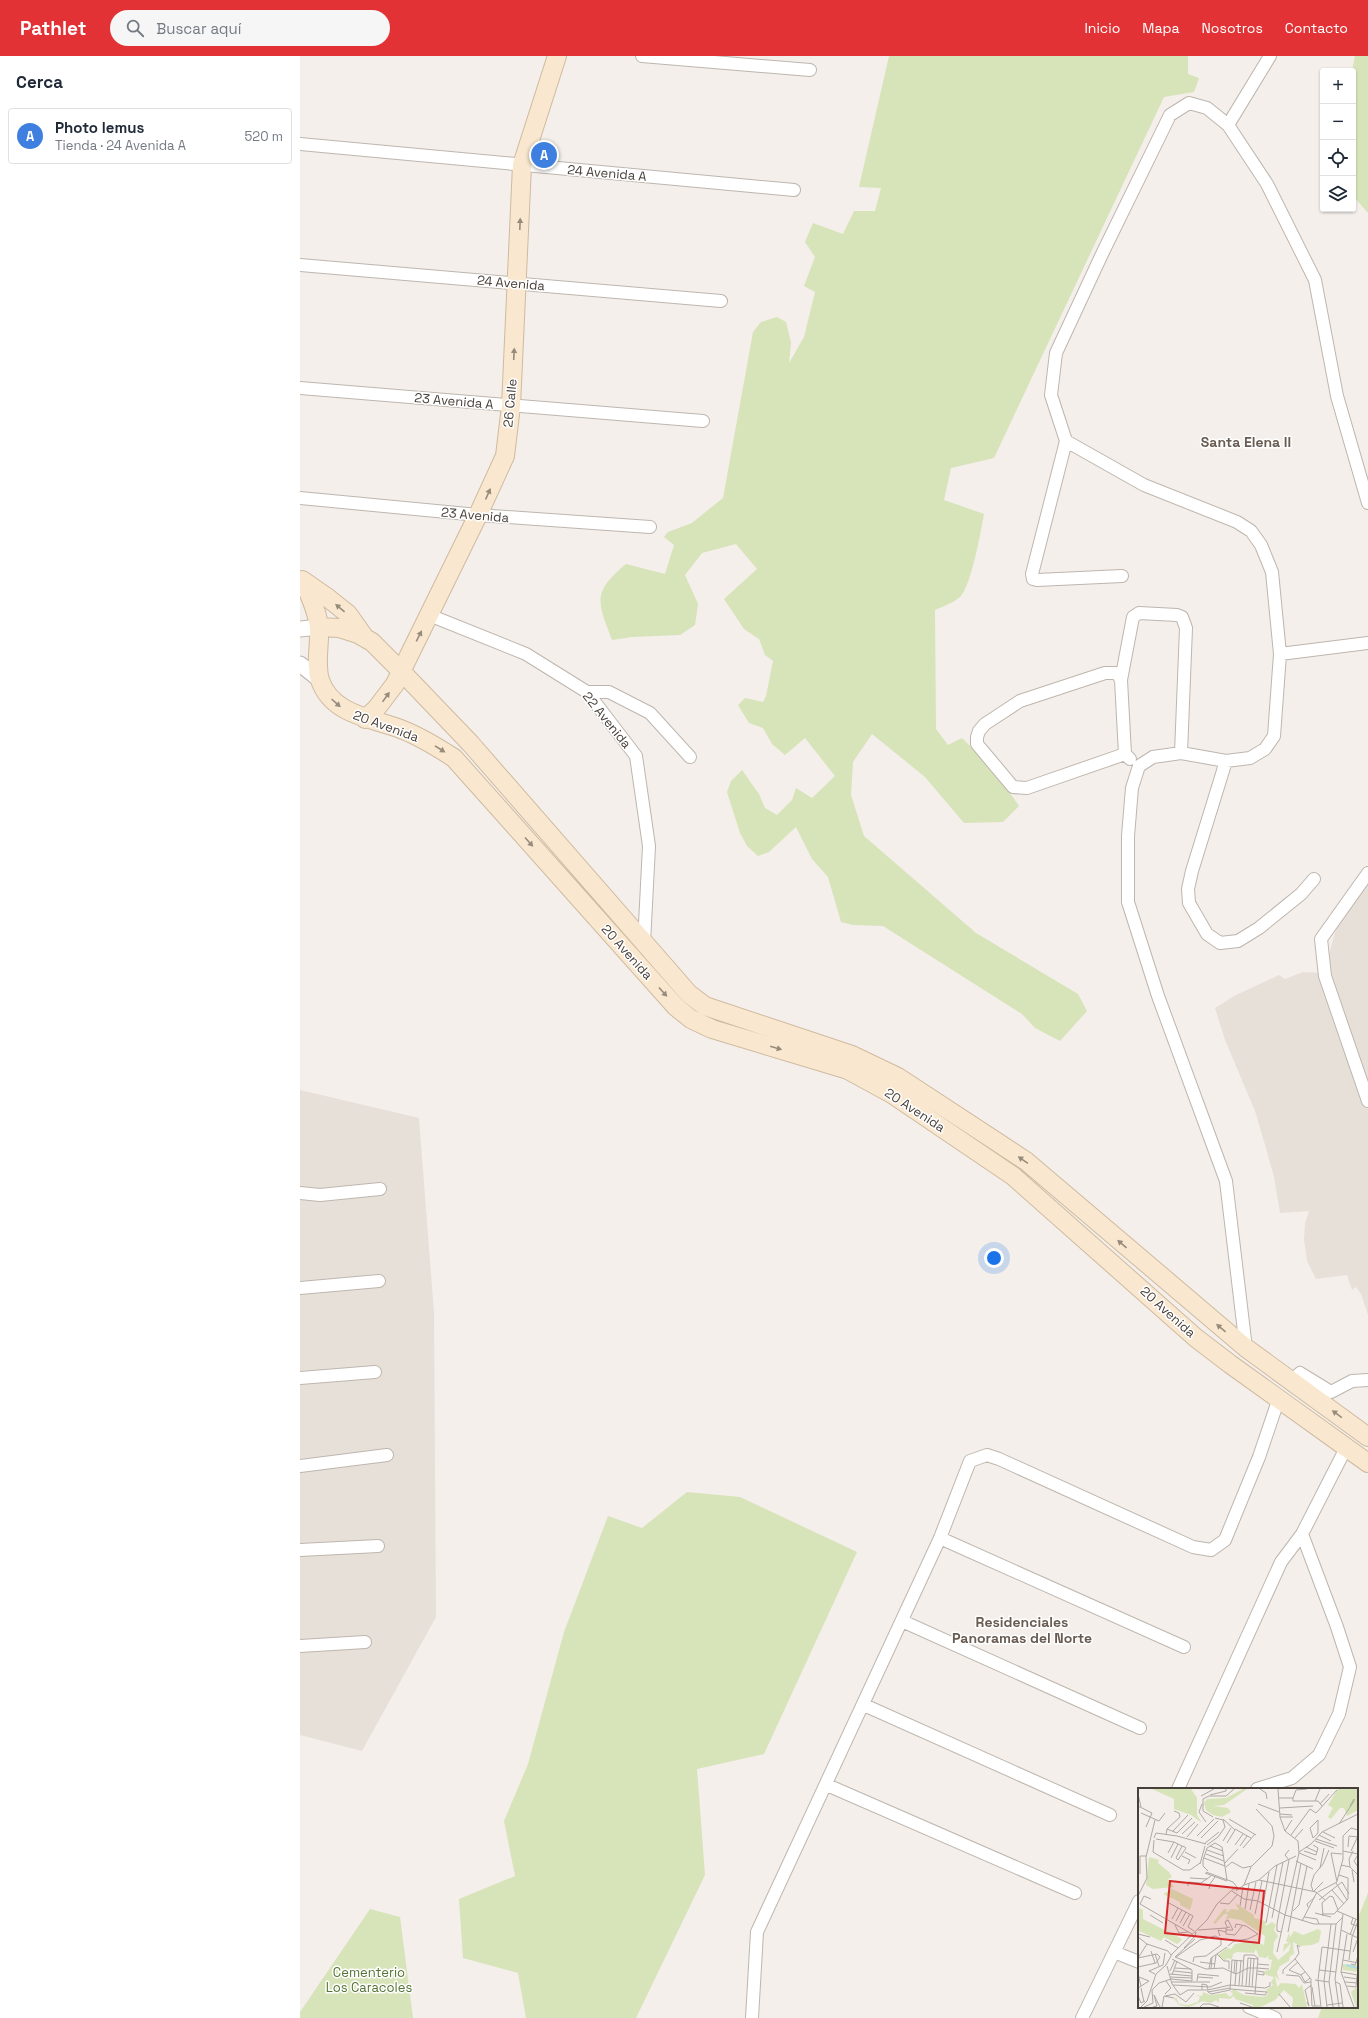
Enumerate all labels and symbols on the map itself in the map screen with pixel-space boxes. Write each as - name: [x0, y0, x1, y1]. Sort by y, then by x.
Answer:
- pin: A: [531, 140, 557, 170]
- street label: 24 Avenida A: [567, 161, 647, 185]
- one-way arrow: [517, 217, 523, 230]
- street label: 24 Avenida: [476, 272, 546, 294]
- one-way arrow: [511, 348, 518, 360]
- street label: 26 Calle: [499, 378, 521, 428]
- street label: 23 Avenida A: [414, 389, 494, 413]
- district label: Santa Elena II: [1201, 433, 1291, 451]
- one-way arrow: [485, 488, 491, 499]
- street label: 23 Avenida: [440, 504, 510, 526]
- one-way arrow: [335, 603, 346, 612]
- one-way arrow: [416, 630, 422, 642]
- street label: 22 Avenida: [579, 688, 635, 752]
- one-way arrow: [382, 691, 390, 702]
- one-way arrow: [331, 698, 342, 707]
- street label: 20 Avenida: [351, 706, 422, 746]
- one-way arrow: [435, 745, 445, 753]
- one-way arrow: [525, 837, 534, 848]
- street label: 20 Avenida: [598, 921, 657, 984]
- one-way arrow: [658, 986, 667, 997]
- one-way arrow: [771, 1045, 783, 1051]
- street label: 20 Avenida: [882, 1084, 949, 1136]
- one-way arrow: [1018, 1156, 1028, 1164]
- one-way arrow: [1117, 1239, 1128, 1248]
- your location: [984, 1248, 1004, 1268]
- street label: 20 Avenida: [1137, 1283, 1200, 1342]
- one-way arrow: [1216, 1323, 1227, 1332]
- one-way arrow: [1331, 1410, 1342, 1418]
- district label: Residenciales Panoramas del Norte: [952, 1613, 1092, 1647]
- inset map: [1138, 1788, 1358, 2008]
- park label: Cementerio Los Caracoles: [326, 1964, 412, 1996]

